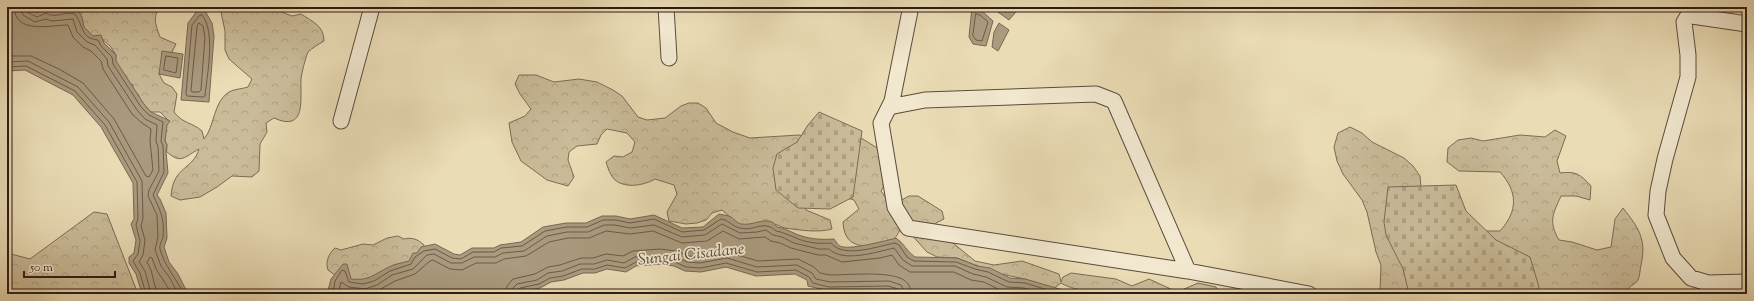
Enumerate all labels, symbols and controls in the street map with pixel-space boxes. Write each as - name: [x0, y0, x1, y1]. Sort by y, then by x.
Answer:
- water label: Sungai Cisadane: [637, 238, 746, 273]
- scale bar: [24, 253, 115, 279]
- text: 50 m: [29, 259, 53, 277]

